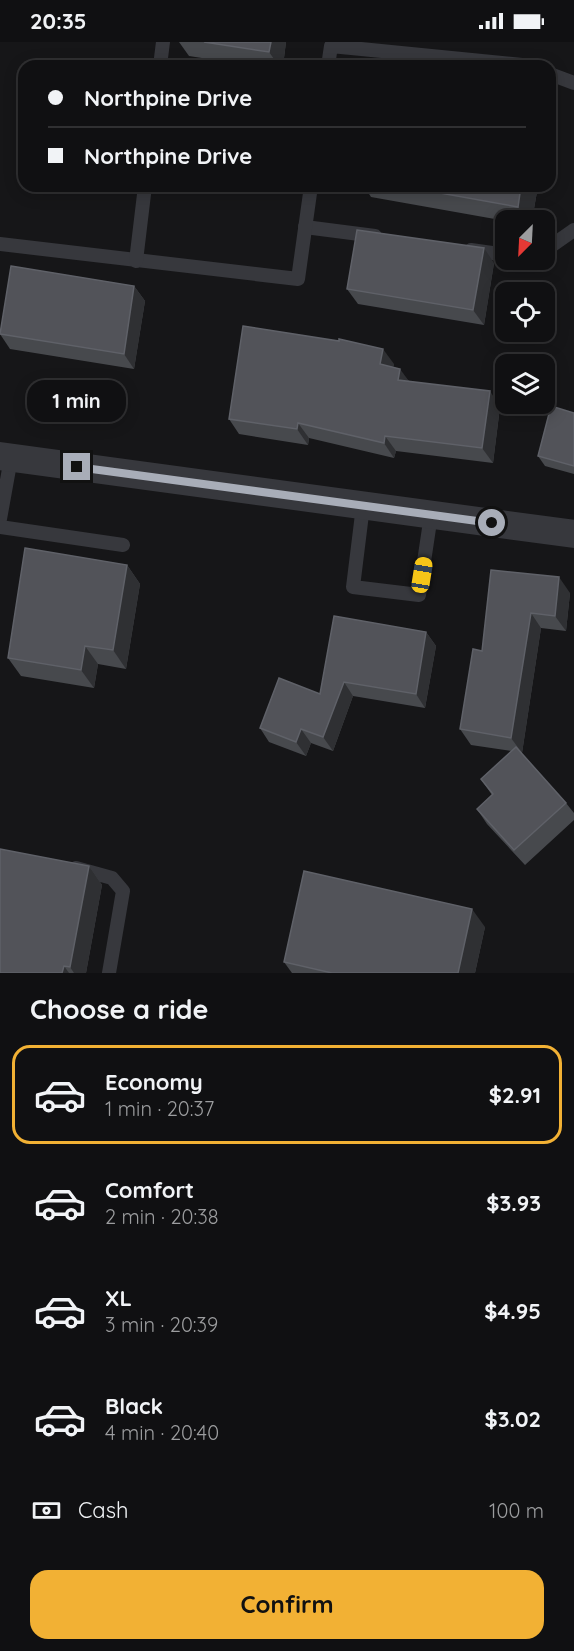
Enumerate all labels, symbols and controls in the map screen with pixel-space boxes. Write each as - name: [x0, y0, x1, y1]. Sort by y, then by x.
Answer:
- text: 20:35: [30, 7, 87, 35]
- text: Northpine Drive: [84, 84, 252, 112]
- text: Northpine Drive: [84, 142, 252, 170]
- north arrow: [495, 210, 555, 270]
- map controls: [495, 210, 555, 414]
- button: locate: [495, 282, 555, 342]
- button: layers: [495, 354, 555, 414]
- callout: 1 min: [28, 380, 127, 422]
- text: 1 min: [52, 388, 101, 413]
- route end: [63, 453, 90, 480]
- route start: [478, 509, 505, 536]
- car: [410, 556, 434, 594]
- text: Choose a ride: [30, 992, 208, 1026]
- icon: car: [33, 1068, 87, 1122]
- text: Economy: [105, 1068, 203, 1096]
- text: $2.91: [489, 1081, 541, 1109]
- text: 1 min · 20:37: [105, 1096, 214, 1121]
- icon: car: [33, 1176, 87, 1230]
- text: Comfort: [105, 1176, 194, 1204]
- text: $3.93: [486, 1189, 541, 1217]
- text: 2 min · 20:38: [105, 1204, 218, 1229]
- icon: car: [33, 1284, 87, 1338]
- text: XL: [105, 1284, 132, 1312]
- text: $4.95: [484, 1297, 541, 1325]
- text: 3 min · 20:39: [105, 1312, 218, 1337]
- icon: car: [33, 1392, 87, 1446]
- text: Black: [105, 1392, 163, 1420]
- text: $3.02: [485, 1405, 541, 1433]
- text: 4 min · 20:40: [105, 1420, 219, 1445]
- icon: cash: [30, 1494, 63, 1527]
- text: Cash: [78, 1496, 129, 1524]
- text: 100 m: [489, 1498, 544, 1523]
- button: Confirm: [30, 1570, 544, 1639]

